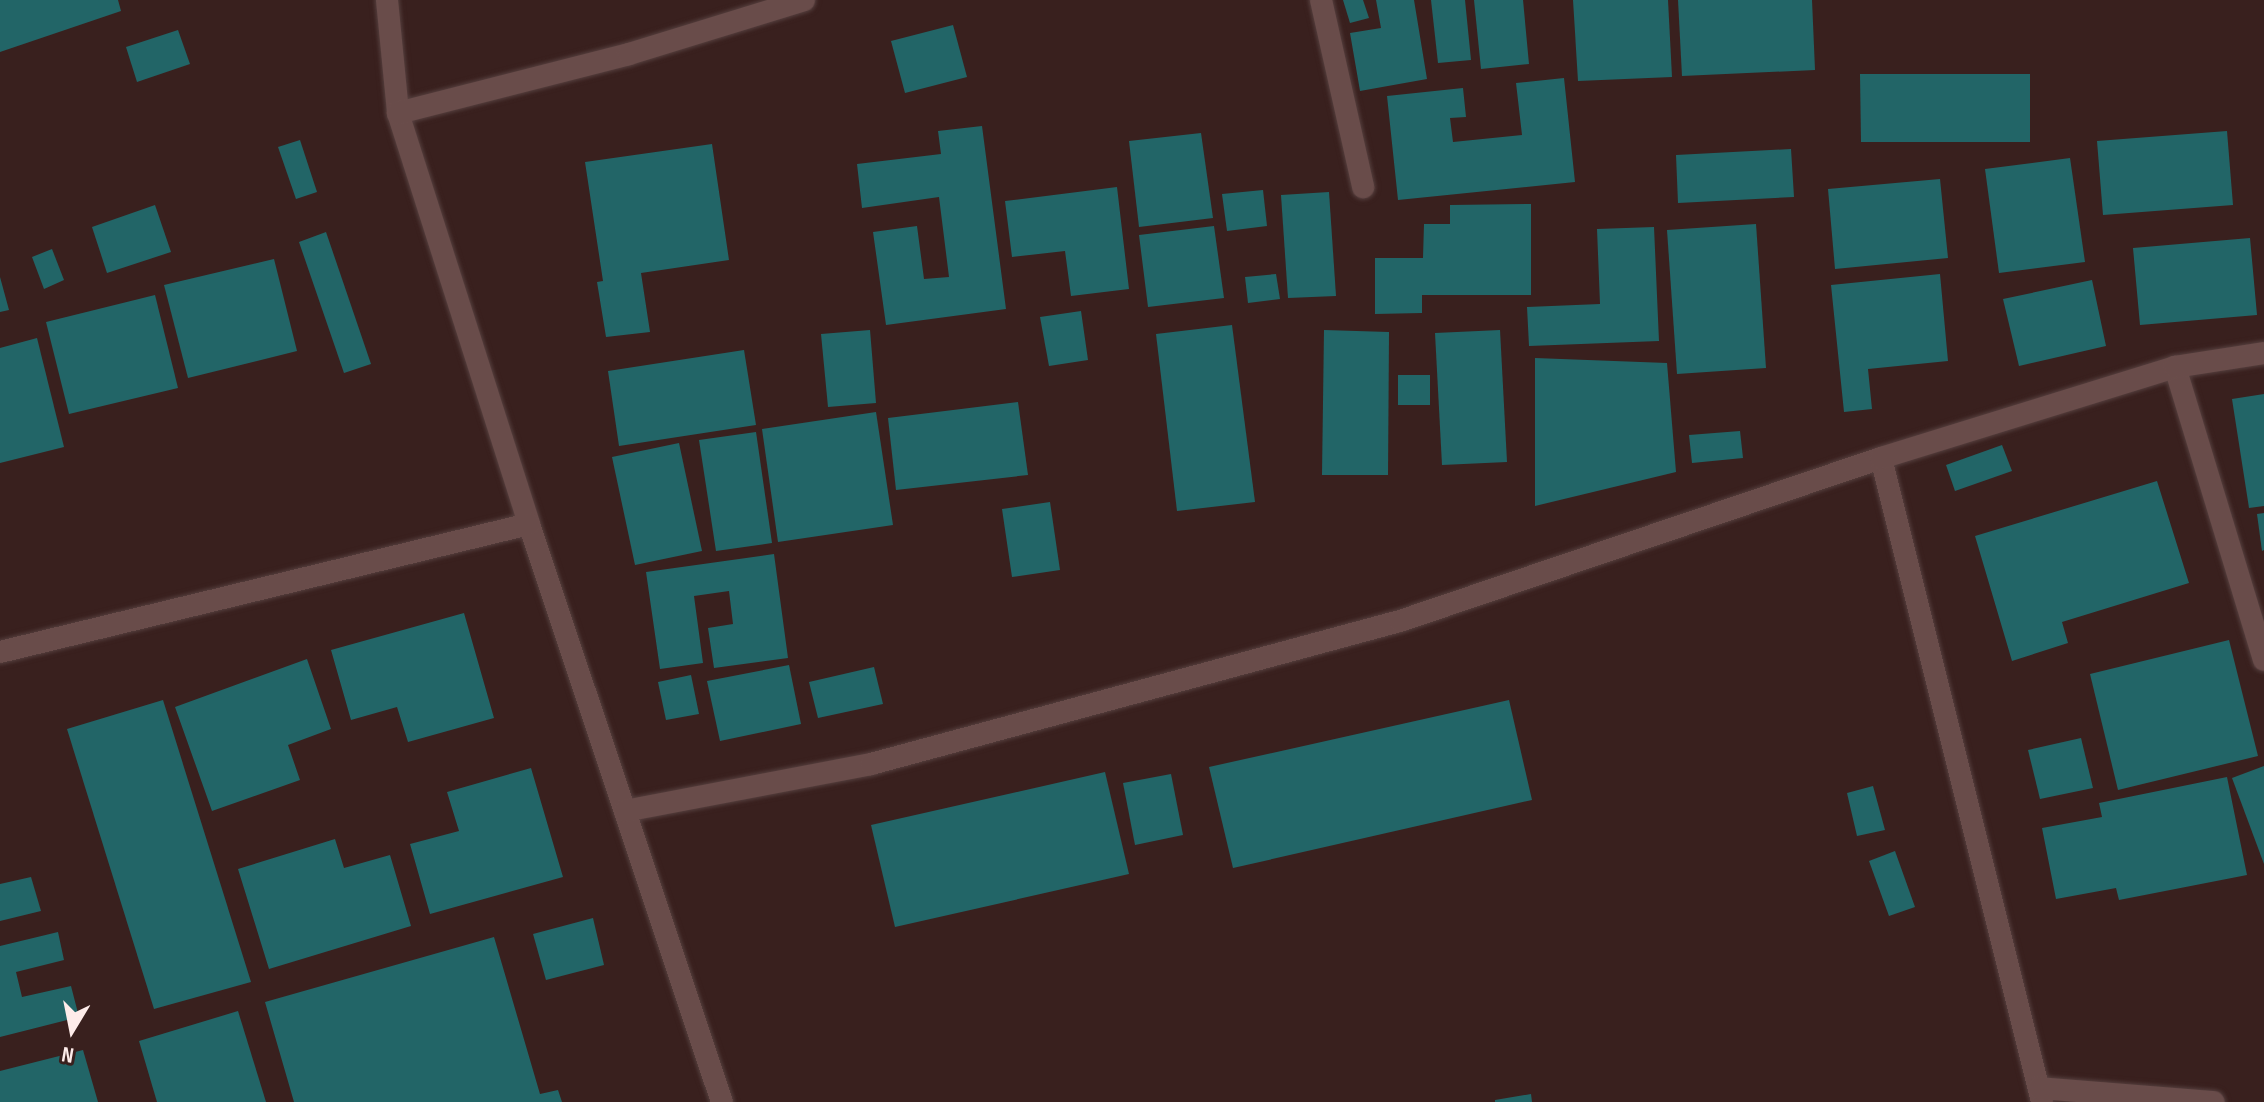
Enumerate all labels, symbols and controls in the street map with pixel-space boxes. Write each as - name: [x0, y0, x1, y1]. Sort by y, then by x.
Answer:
- north arrow: [32, 990, 112, 1070]
- text: N: [60, 1040, 76, 1068]

